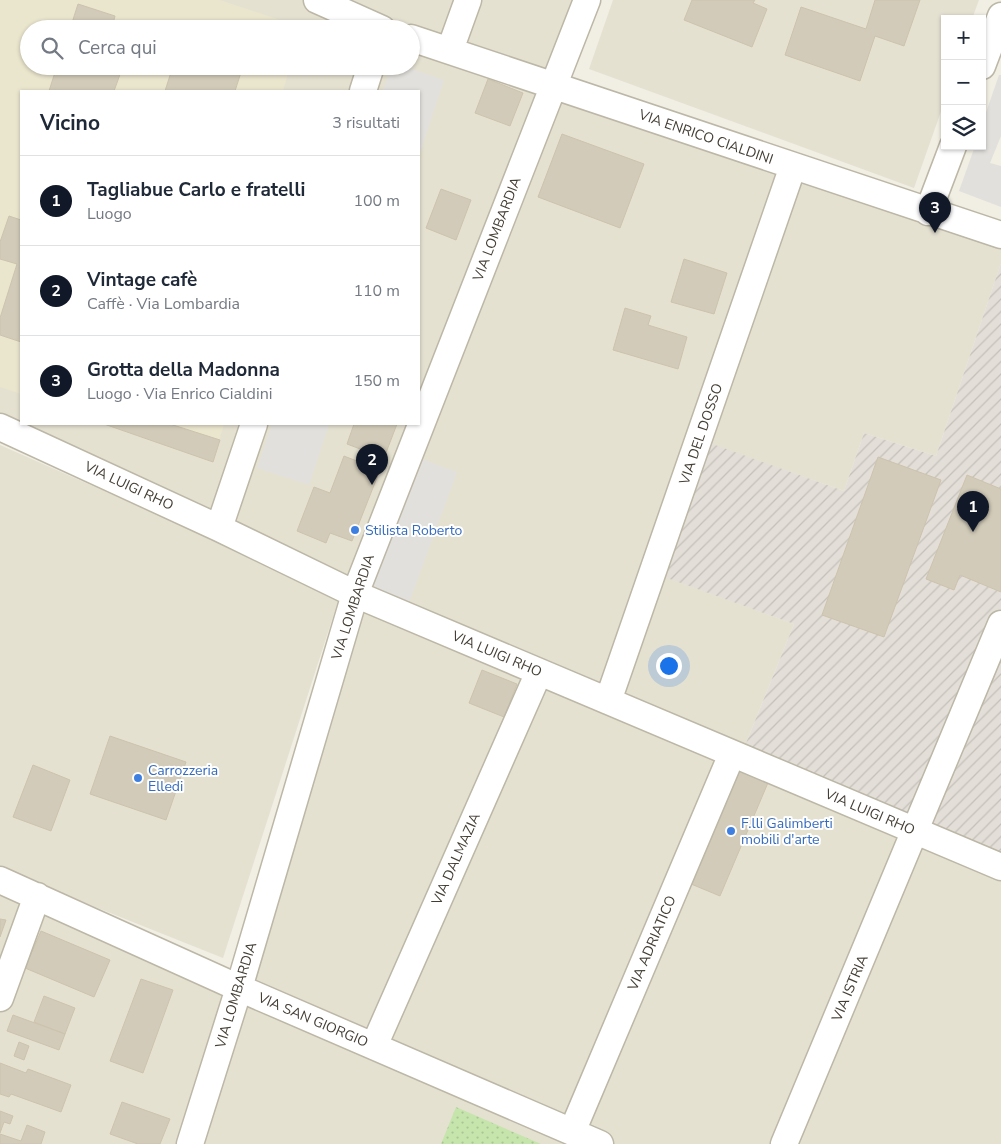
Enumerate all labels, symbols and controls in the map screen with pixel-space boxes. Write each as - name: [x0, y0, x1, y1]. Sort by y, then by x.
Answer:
- map controls: [941, 15, 986, 150]
- button: +: [941, 15, 986, 60]
- search box: [20, 20, 420, 75]
- icon: search: [38, 34, 66, 62]
- text: Cerca qui: [78, 35, 157, 61]
- button: −: [941, 60, 986, 105]
- street label: VIA ENRICO CIALDINI: [635, 105, 776, 169]
- button: layers: [941, 105, 986, 150]
- text: Vicino: [40, 109, 100, 137]
- text: 3 risultati: [332, 112, 400, 134]
- street label: VIA LOMBARDIA: [468, 174, 526, 285]
- text: Tagliabue Carlo e fratelli: [87, 177, 305, 203]
- text: 1: [51, 190, 61, 212]
- text: 100 m: [353, 190, 400, 212]
- pin: 3: [919, 192, 951, 233]
- text: Luogo: [87, 203, 132, 225]
- text: Vintage cafè: [87, 267, 197, 293]
- text: 2: [51, 280, 61, 302]
- text: 110 m: [353, 280, 400, 302]
- text: Caffè · Via Lombardia: [87, 293, 240, 315]
- text: Grotta della Madonna: [87, 357, 280, 383]
- text: 3: [51, 370, 61, 392]
- text: 150 m: [353, 370, 400, 392]
- street label: VIA DEL DOSSO: [674, 381, 727, 488]
- text: Luogo · Via Enrico Cialdini: [87, 383, 272, 405]
- pin: 2: [356, 444, 388, 485]
- street label: VIA LUIGI RHO: [81, 457, 177, 515]
- pin: 1: [957, 491, 989, 532]
- place label: Stilista Roberto: [365, 521, 463, 540]
- marker: Stilista Roberto: [349, 524, 361, 536]
- street label: VIA LOMBARDIA: [327, 552, 379, 663]
- street label: VIA LUIGI RHO: [448, 626, 545, 682]
- your location: [656, 653, 682, 679]
- place label: Carrozzeria Elledi: [148, 761, 218, 796]
- marker: Carrozzeria Elledi: [132, 772, 144, 784]
- street label: VIA LUIGI RHO: [821, 784, 918, 840]
- street label: VIA DALMAZIA: [427, 810, 485, 909]
- place label: F.lli Galimberti mobili d'arte: [741, 814, 833, 849]
- marker: F.lli Galimberti mobili d'arte: [725, 825, 737, 837]
- street label: VIA ADRIATICO: [623, 893, 681, 994]
- street label: VIA LOMBARDIA: [211, 940, 261, 1051]
- street label: VIA ISTRIA: [827, 952, 873, 1025]
- street label: VIA SAN GIORGIO: [254, 988, 371, 1052]

